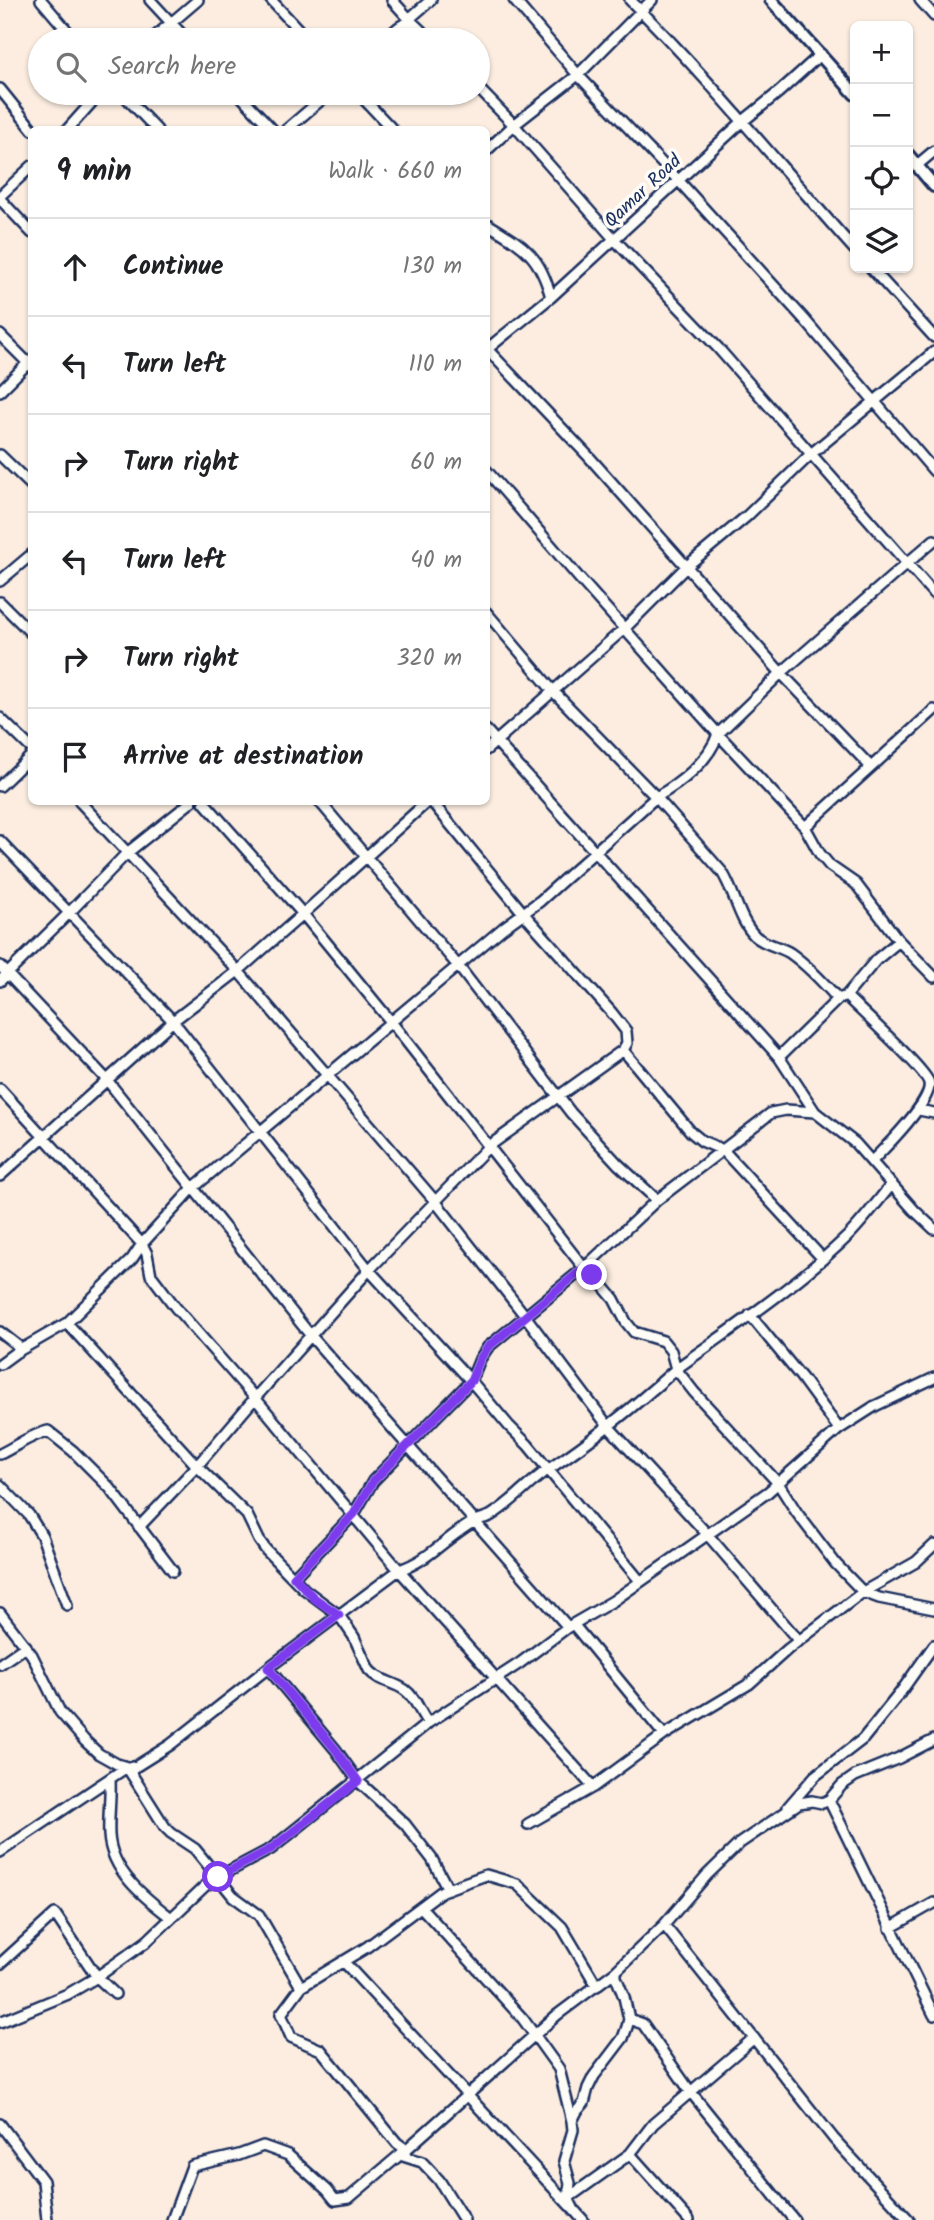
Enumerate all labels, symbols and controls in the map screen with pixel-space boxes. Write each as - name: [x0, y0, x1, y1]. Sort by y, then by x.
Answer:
- map controls: [850, 21, 913, 273]
- button: +: [850, 21, 913, 84]
- search box: [28, 28, 490, 105]
- text: Search here: [108, 46, 236, 88]
- icon: search: [52, 48, 90, 86]
- button: −: [850, 84, 913, 147]
- street label: Qamar Road: [598, 147, 689, 236]
- button: locate: [850, 147, 913, 210]
- text: 9 min: [56, 148, 132, 196]
- text: Walk · 660 m: [328, 154, 462, 190]
- button: layers: [850, 210, 913, 273]
- text: Continue: [123, 246, 224, 288]
- icon: ahead: [56, 248, 94, 286]
- text: 130 m: [403, 249, 462, 285]
- text: Turn left: [123, 344, 226, 386]
- icon: left: [56, 346, 94, 384]
- text: 110 m: [409, 347, 462, 383]
- text: Turn right: [123, 442, 239, 484]
- icon: right: [56, 444, 94, 482]
- text: 60 m: [410, 445, 462, 481]
- text: Turn left: [123, 540, 226, 582]
- icon: left: [56, 542, 94, 580]
- text: 40 m: [410, 543, 462, 579]
- text: Turn right: [123, 638, 239, 680]
- icon: right: [56, 640, 94, 678]
- text: 320 m: [396, 641, 462, 677]
- text: Arrive at destination: [123, 736, 363, 778]
- icon: arrive: [56, 738, 94, 776]
- route end: [576, 1259, 607, 1290]
- route start: [202, 1861, 233, 1892]

